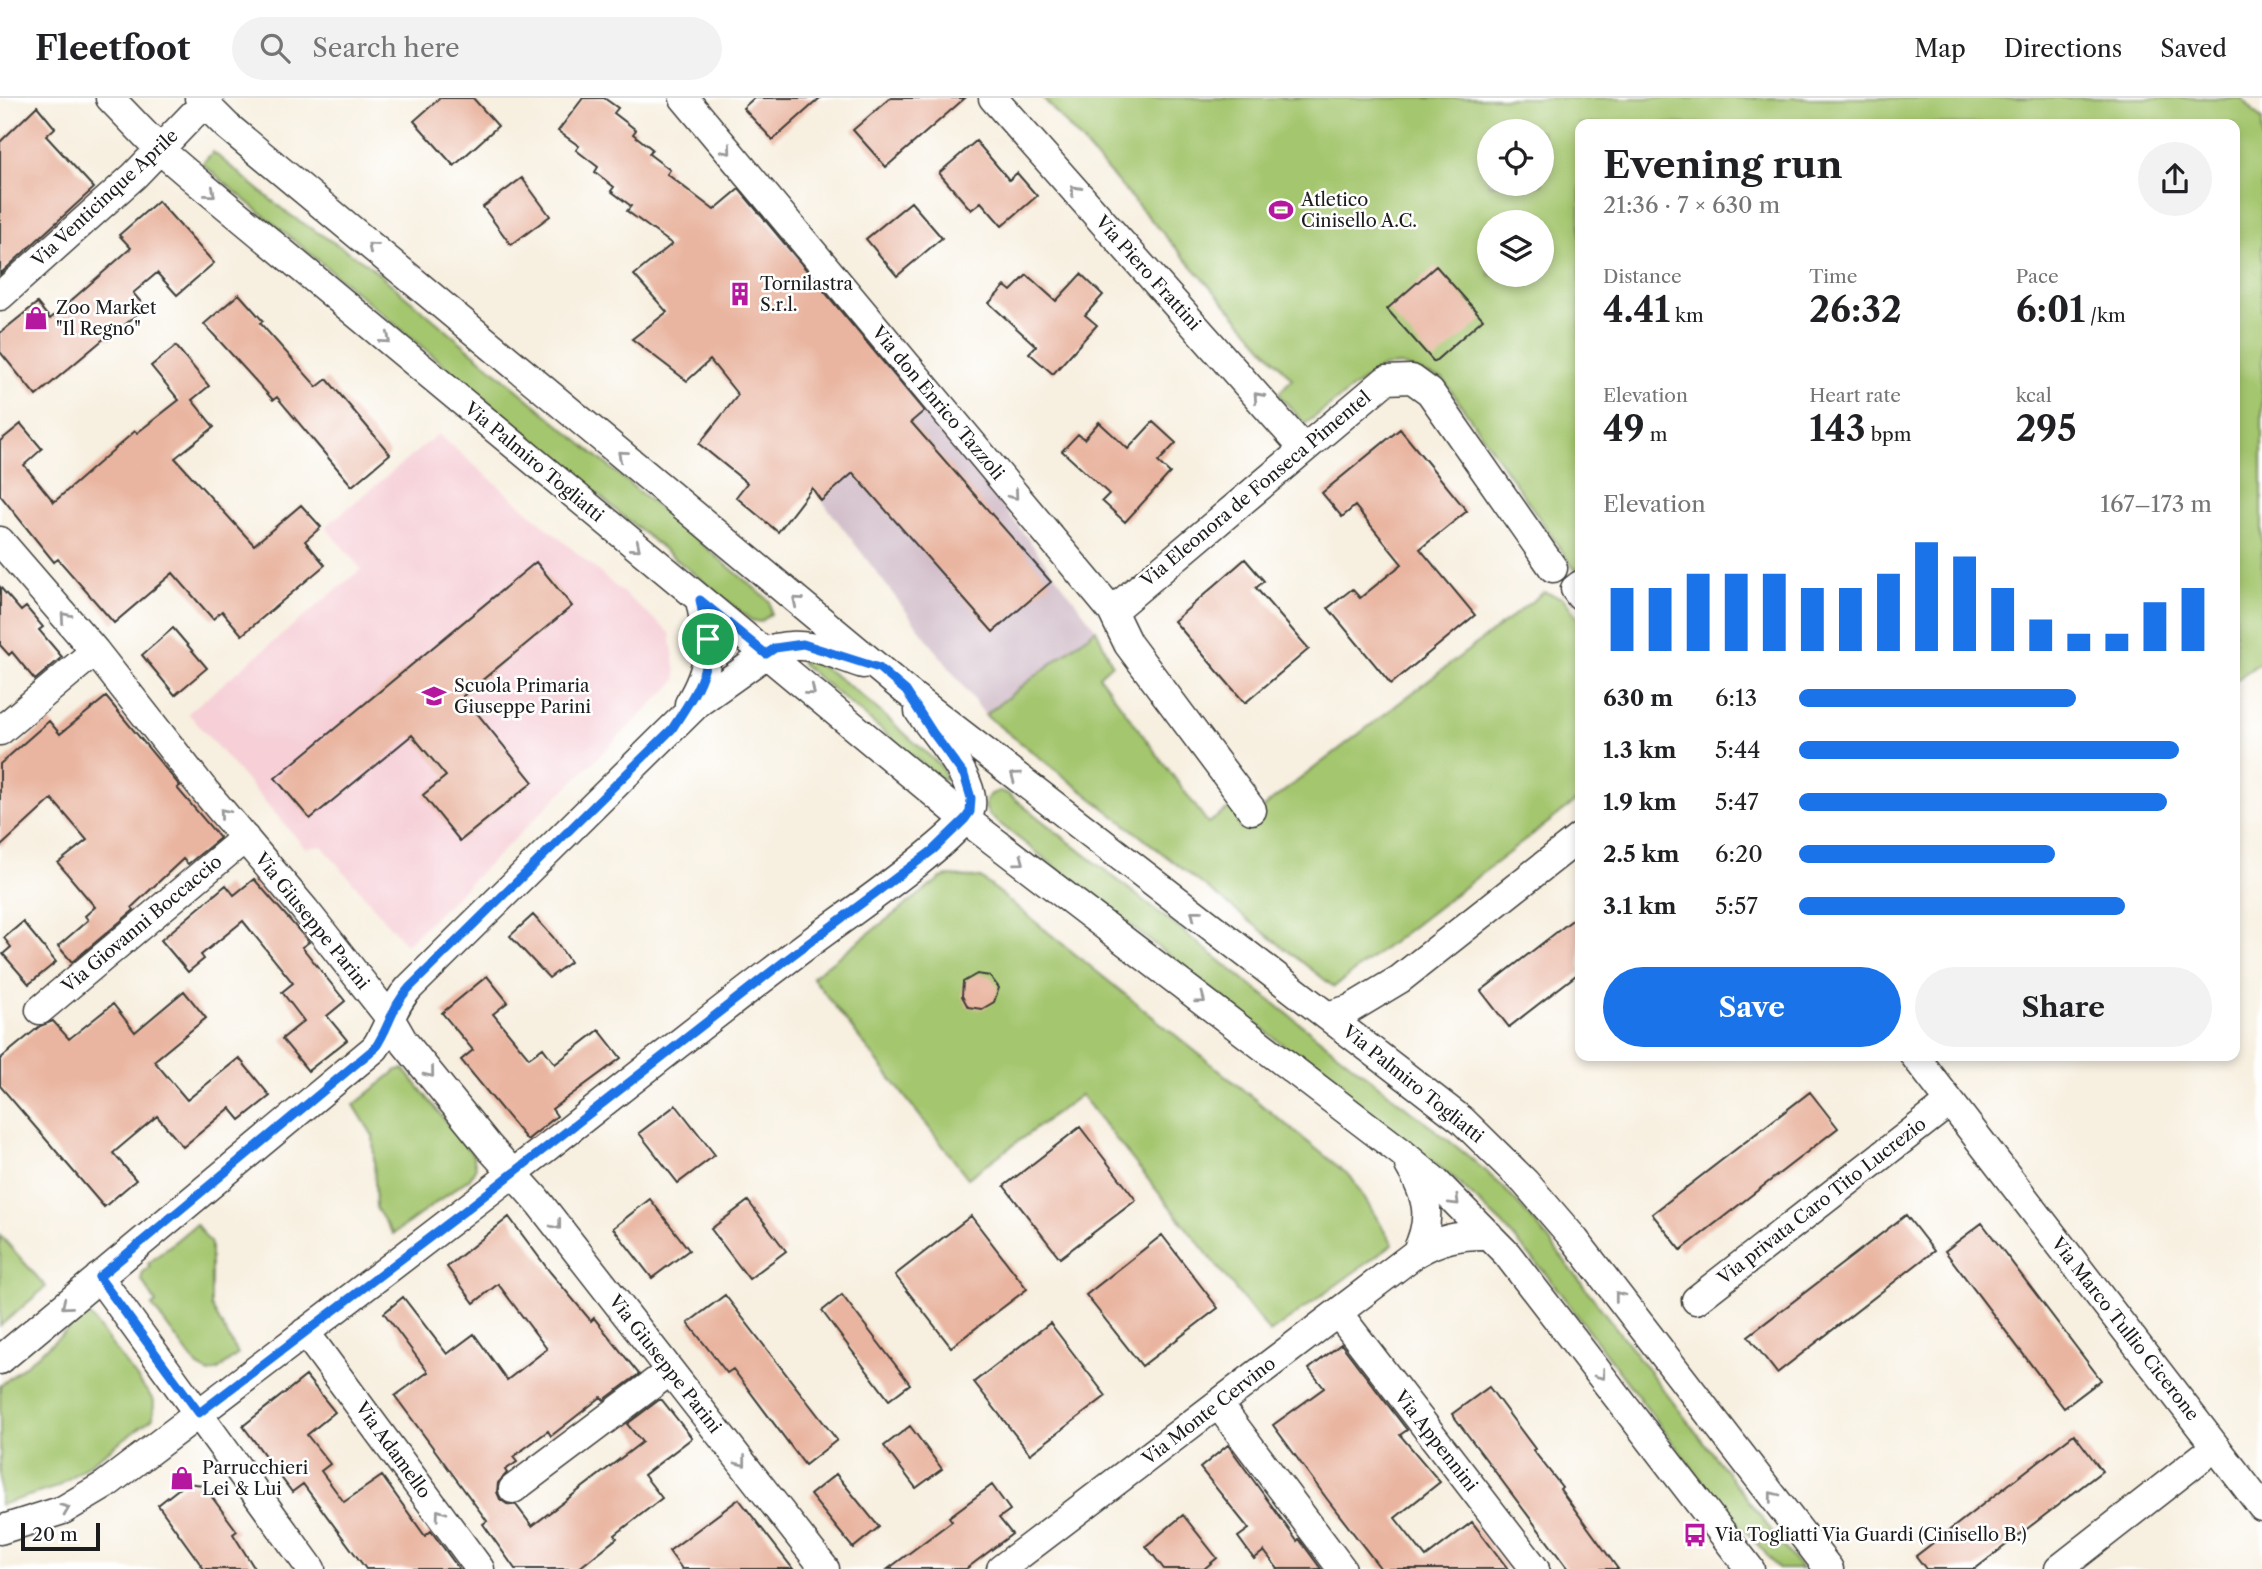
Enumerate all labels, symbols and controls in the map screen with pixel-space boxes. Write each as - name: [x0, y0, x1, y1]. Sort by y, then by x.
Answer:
- search box: [232, 17, 722, 80]
- text: Fleetfoot: [35, 28, 190, 69]
- icon: search: [256, 29, 294, 67]
- text: Search here: [312, 32, 460, 64]
- text: Map: [1914, 34, 1966, 63]
- text: Directions: [2004, 34, 2122, 63]
- text: Saved: [2160, 34, 2227, 63]
- map controls: [1477, 119, 1554, 287]
- button: locate: [1477, 119, 1554, 196]
- street label: Via Venticinque Aprile: [27, 125, 183, 272]
- text: Evening run: [1603, 141, 1843, 188]
- button: share: [2138, 142, 2212, 216]
- one-way arrow: [719, 143, 732, 155]
- one-way arrow: [202, 185, 215, 197]
- one-way arrow: [1071, 185, 1083, 198]
- place label: Atletico Cinisello A.C.: [1300, 189, 1417, 232]
- text: 21:36 · 7 × 630 m: [1603, 191, 1780, 219]
- sports icon: Atletico Cinisello A.C.: [1267, 196, 1295, 224]
- street label: Via Piero Frattini: [1090, 210, 1206, 335]
- button: layers: [1477, 210, 1554, 287]
- one-way arrow: [367, 243, 380, 255]
- text: Distance: [1603, 265, 1682, 288]
- text: Time: [1809, 265, 1857, 288]
- text: Pace: [2016, 265, 2059, 288]
- place label: Tornilastra S.r.l.: [760, 273, 854, 316]
- building icon: Tornilastra S.r.l.: [726, 280, 754, 308]
- text: 4.41: [1603, 288, 1670, 331]
- text: 26:32: [1809, 288, 1902, 331]
- text: 6:01: [2016, 288, 2085, 331]
- place label: Zoo Market "Il Regno": [56, 297, 157, 340]
- shop icon: Zoo Market "Il Regno": [22, 304, 50, 332]
- text: km: [1670, 304, 1704, 327]
- text: /km: [2085, 304, 2126, 327]
- street label: Via don Enrico Tazzoli: [867, 321, 1009, 485]
- one-way arrow: [378, 330, 390, 343]
- text: Elevation: [1603, 384, 1688, 407]
- text: Heart rate: [1809, 384, 1901, 407]
- text: kcal: [2016, 384, 2052, 407]
- street label: Via Eleonora de Fonseca Pimentel: [1136, 386, 1375, 592]
- one-way arrow: [1254, 392, 1266, 405]
- street label: Via Palmiro Togliatti: [459, 397, 608, 527]
- text: 49: [1603, 407, 1645, 450]
- text: 143: [1809, 407, 1866, 450]
- text: 295: [2016, 407, 2077, 450]
- text: m: [1645, 423, 1667, 446]
- text: bpm: [1866, 423, 1912, 446]
- one-way arrow: [618, 451, 631, 463]
- one-way arrow: [1006, 486, 1018, 499]
- text: Elevation: [1603, 490, 1706, 518]
- text: 167–173 m: [2100, 490, 2212, 518]
- one-way arrow: [628, 539, 641, 551]
- one-way arrow: [792, 596, 805, 609]
- pin: [678, 609, 738, 669]
- one-way arrow: [61, 612, 73, 625]
- icon: arrive: [689, 620, 727, 658]
- place label: Scuola Primaria Giuseppe Parini: [454, 675, 592, 718]
- school or university icon: Scuola Primaria Giuseppe Parini: [420, 682, 448, 710]
- one-way arrow: [804, 683, 816, 696]
- text: 630 m: [1603, 684, 1673, 712]
- text: 6:13: [1715, 684, 1757, 712]
- text: 1.3 km: [1603, 736, 1677, 764]
- text: 5:44: [1715, 736, 1761, 764]
- one-way arrow: [1010, 772, 1023, 785]
- text: 1.9 km: [1603, 788, 1677, 816]
- text: 5:47: [1715, 788, 1759, 816]
- one-way arrow: [220, 808, 232, 821]
- text: 2.5 km: [1603, 840, 1679, 868]
- text: 6:20: [1715, 840, 1763, 868]
- street label: Via Giuseppe Parini: [249, 847, 374, 994]
- street label: Via Giovanni Boccaccio: [57, 851, 226, 998]
- one-way arrow: [1012, 852, 1024, 865]
- text: 3.1 km: [1603, 892, 1677, 920]
- text: 5:57: [1715, 892, 1758, 920]
- one-way arrow: [1191, 910, 1203, 923]
- button: Save: [1603, 967, 1901, 1047]
- button: Share: [1915, 967, 2212, 1047]
- one-way arrow: [1193, 990, 1205, 1003]
- street label: Via Palmiro Togliatti: [1337, 1020, 1488, 1148]
- one-way arrow: [421, 1066, 434, 1078]
- street label: Via privata Caro Tito Lucrezio: [1713, 1113, 1930, 1290]
- one-way arrow: [1447, 1193, 1459, 1205]
- one-way arrow: [548, 1217, 561, 1230]
- street label: Via Marco Tullio Cicerone: [2046, 1232, 2203, 1425]
- street label: Via Giuseppe Parini: [604, 1290, 726, 1438]
- one-way arrow: [1614, 1292, 1627, 1304]
- one-way arrow: [61, 1296, 73, 1309]
- street label: Via Monte Cervino: [1137, 1352, 1280, 1470]
- one-way arrow: [1593, 1367, 1606, 1380]
- street label: Via Appennini: [1389, 1385, 1483, 1496]
- street label: Via Adamello: [350, 1397, 435, 1503]
- one-way arrow: [734, 1454, 746, 1467]
- place label: Parrucchieri Lei & Lui: [202, 1457, 309, 1500]
- shop icon: Parrucchieri Lei & Lui: [168, 1464, 196, 1492]
- one-way arrow: [1768, 1491, 1781, 1503]
- one-way arrow: [58, 1503, 70, 1517]
- one-way arrow: [435, 1509, 448, 1522]
- scale bar: [21, 1520, 100, 1552]
- bus stop icon: Via Togliatti Via Guardi (Cinisello B.): [1681, 1521, 1709, 1549]
- text: 20 m: [32, 1523, 78, 1546]
- place label: Via Togliatti Via Guardi (Cinisello B.): [1714, 1524, 2027, 1546]

